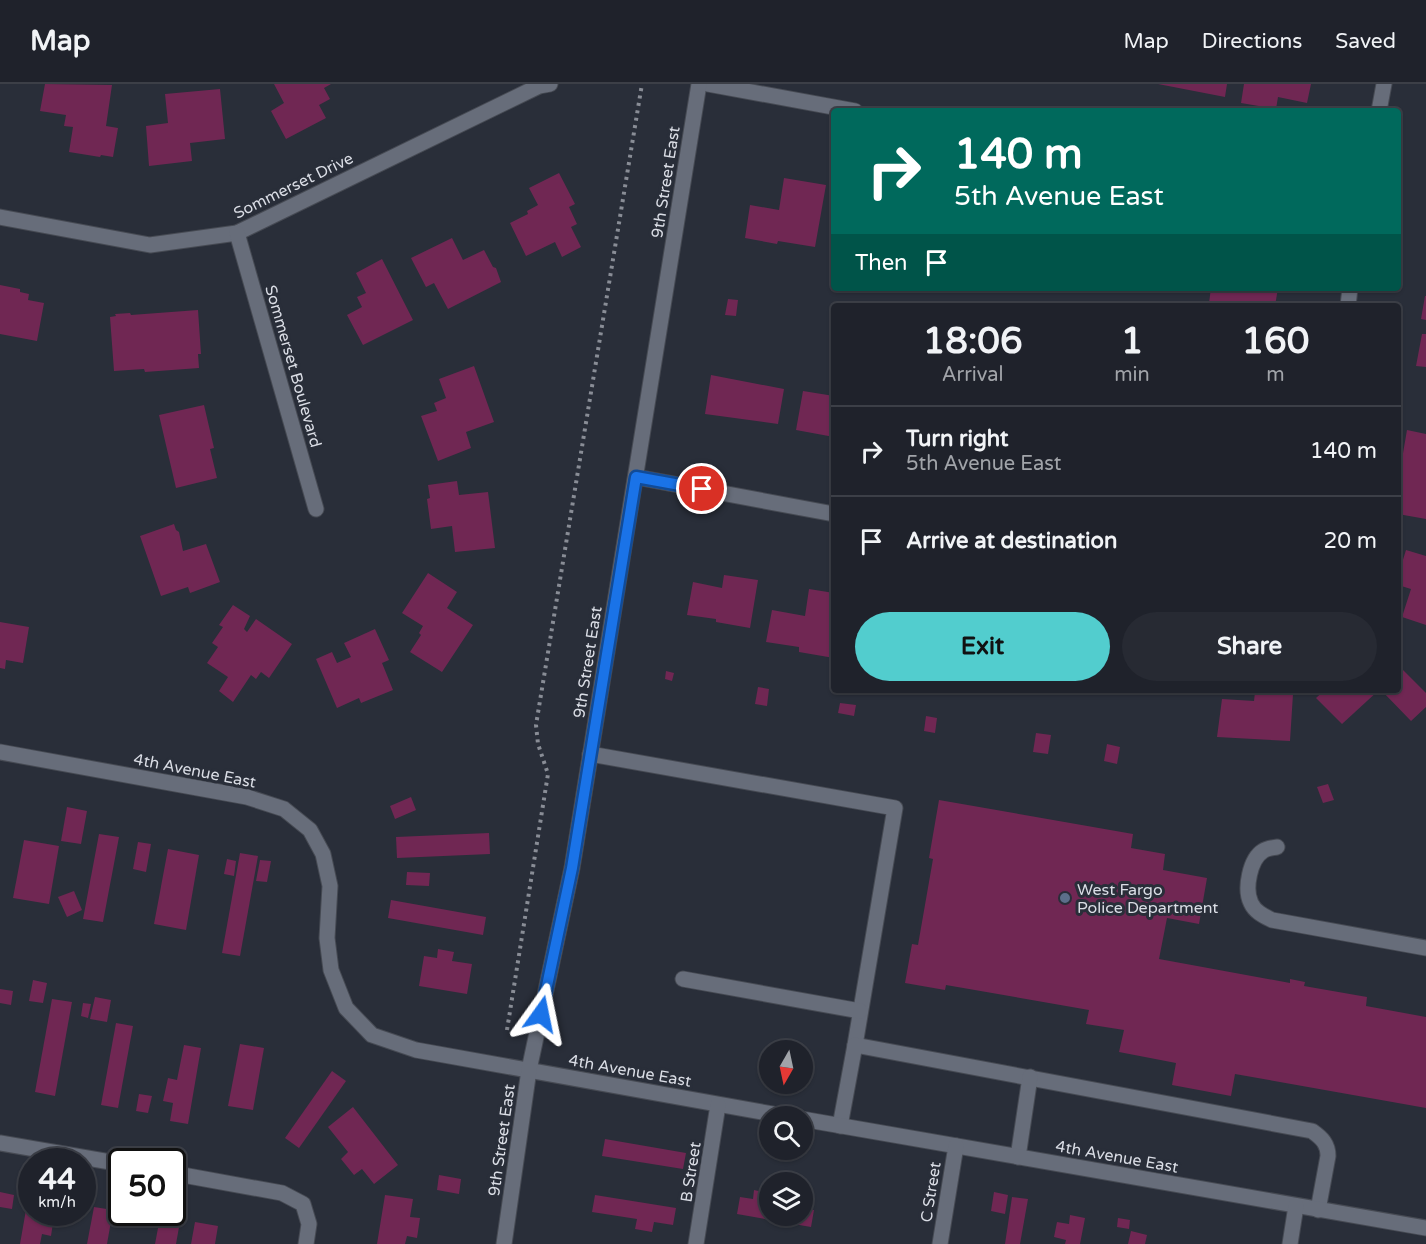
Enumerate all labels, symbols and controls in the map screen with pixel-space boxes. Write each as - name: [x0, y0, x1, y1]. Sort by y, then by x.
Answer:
- text: Map: [30, 24, 90, 58]
- text: Map: [1123, 29, 1169, 54]
- text: Directions: [1202, 29, 1302, 54]
- text: Saved: [1335, 29, 1396, 54]
- street label: 9th Street East: [647, 125, 685, 239]
- text: 140 m: [954, 129, 1083, 180]
- icon: right: [855, 132, 933, 210]
- street label: Sommerset Drive: [230, 148, 356, 224]
- text: 5th Avenue East: [954, 180, 1164, 213]
- icon: arrive: [920, 246, 953, 279]
- text: Then: [855, 250, 908, 276]
- street label: Sommerset Boulevard: [260, 283, 326, 450]
- text: 18:06: [923, 320, 1023, 363]
- text: 1: [1121, 320, 1143, 363]
- text: 160: [1241, 320, 1309, 363]
- text: Arrival: [942, 363, 1004, 387]
- text: min: [1114, 363, 1150, 387]
- text: m: [1266, 363, 1285, 387]
- text: Turn right: [906, 426, 1008, 452]
- icon: right: [855, 435, 888, 468]
- text: 140 m: [1310, 438, 1377, 464]
- text: 5th Avenue East: [906, 452, 1061, 476]
- pin: [676, 463, 727, 514]
- icon: arrive: [685, 472, 718, 505]
- icon: arrive: [855, 525, 888, 558]
- text: Arrive at destination: [906, 528, 1117, 554]
- text: 20 m: [1323, 528, 1377, 554]
- street label: 9th Street East: [569, 605, 607, 719]
- button: Exit: [855, 612, 1110, 681]
- button: Share: [1122, 612, 1377, 681]
- street label: 4th Avenue East: [132, 749, 258, 793]
- place label: West Fargo Police Department: [1077, 880, 1218, 918]
- marker: West Fargo Police Department: [1058, 891, 1072, 905]
- position arrow: [509, 982, 573, 1046]
- north arrow: [759, 1040, 813, 1094]
- map controls: [759, 1040, 813, 1226]
- street label: 4th Avenue East: [567, 1050, 693, 1092]
- street label: 9th Street East: [484, 1083, 520, 1197]
- button: search: [759, 1106, 813, 1160]
- street label: 4th Avenue East: [1054, 1136, 1180, 1178]
- street label: B Street: [676, 1140, 706, 1204]
- speed limit sign: 50: [108, 1148, 186, 1226]
- street label: C Street: [916, 1160, 946, 1224]
- text: 44: [38, 1161, 76, 1198]
- button: layers: [759, 1172, 813, 1226]
- text: km/h: [38, 1193, 76, 1211]

